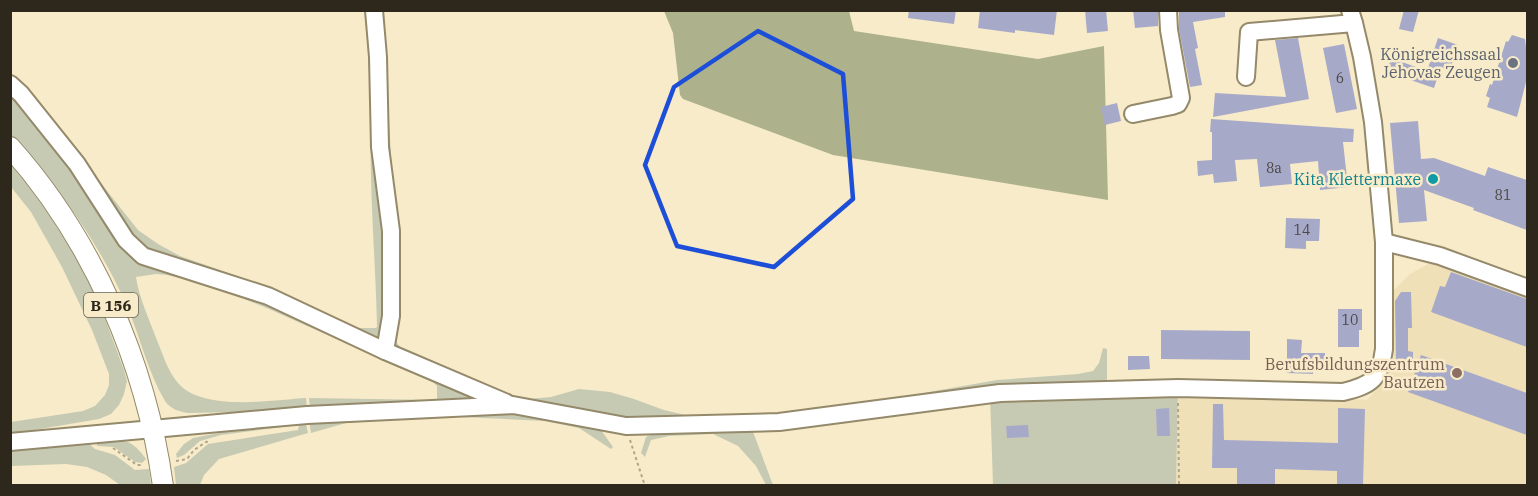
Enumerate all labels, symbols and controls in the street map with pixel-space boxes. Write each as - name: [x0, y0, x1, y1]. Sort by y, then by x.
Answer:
- place label: Königreichssaal Jehovas Zeugen: [1380, 44, 1501, 82]
- marker: Königreichssaal Jehovas Zeugen: [1506, 56, 1520, 70]
- house number: 6: [1336, 69, 1344, 87]
- house number: 8a: [1266, 159, 1282, 177]
- place label: Kita Klettermaxe: [1294, 169, 1421, 189]
- marker: Kita Klettermaxe: [1426, 172, 1440, 186]
- house number: 81: [1495, 186, 1511, 204]
- house number: 14: [1294, 221, 1310, 239]
- road number: B 156: [84, 293, 138, 317]
- house number: 10: [1342, 311, 1358, 329]
- place label: Berufsbildungszentrum Bautzen: [1265, 354, 1445, 392]
- marker: Berufsbildungszentrum Bautzen: [1450, 366, 1464, 380]

